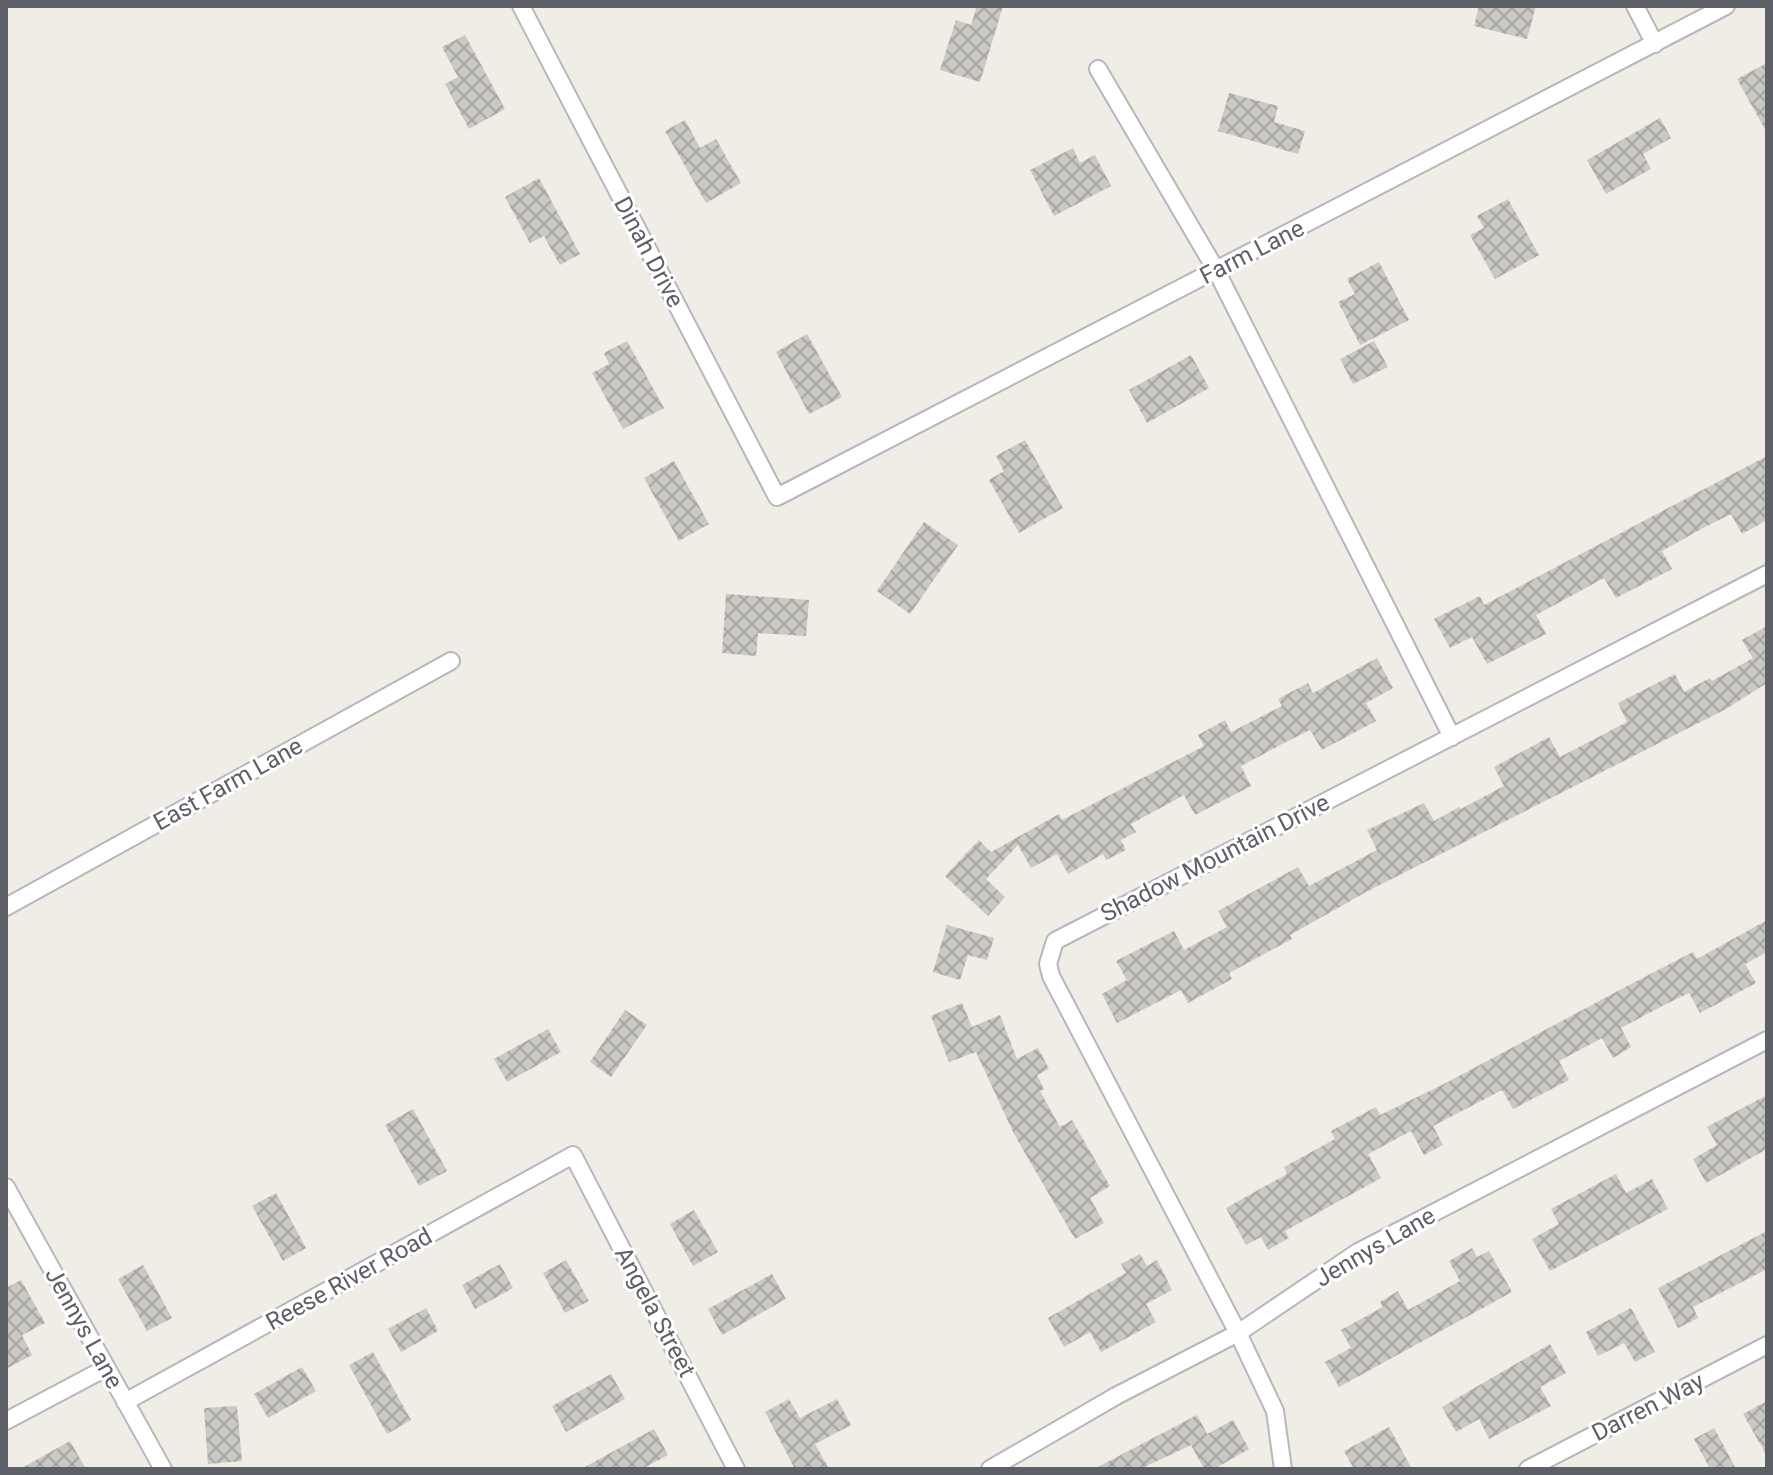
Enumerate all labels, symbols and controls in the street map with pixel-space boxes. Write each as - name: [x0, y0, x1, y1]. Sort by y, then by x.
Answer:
- street label: Dinah Drive: [608, 192, 690, 312]
- street label: Farm Lane: [1195, 214, 1309, 290]
- street label: East Farm Lane: [149, 732, 307, 836]
- street label: Shadow Mountain Drive: [1096, 788, 1334, 928]
- street label: Jennys Lane: [1310, 1201, 1440, 1293]
- street label: Reese River Road: [261, 1222, 437, 1336]
- street label: Angela Street: [609, 1242, 701, 1382]
- street label: Jennys Lane: [39, 1263, 129, 1393]
- street label: Darren Way: [1587, 1367, 1709, 1447]

